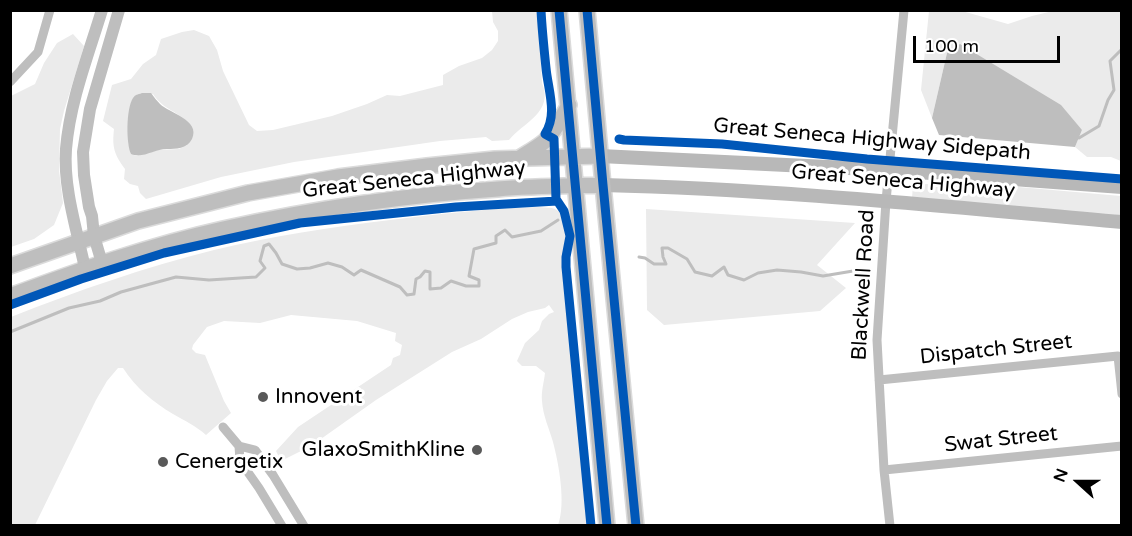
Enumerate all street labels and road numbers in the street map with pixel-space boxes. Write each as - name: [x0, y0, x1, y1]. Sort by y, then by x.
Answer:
- street label: Great Seneca Highway Sidepath: [712, 114, 1032, 166]
- street label: Great Seneca Highway: [301, 156, 527, 204]
- street label: Great Seneca Highway: [790, 160, 1016, 204]
- street label: Blackwell Road: [847, 209, 881, 361]
- street label: Dispatch Street: [919, 329, 1073, 371]
- street label: Swat Street: [943, 422, 1059, 458]

